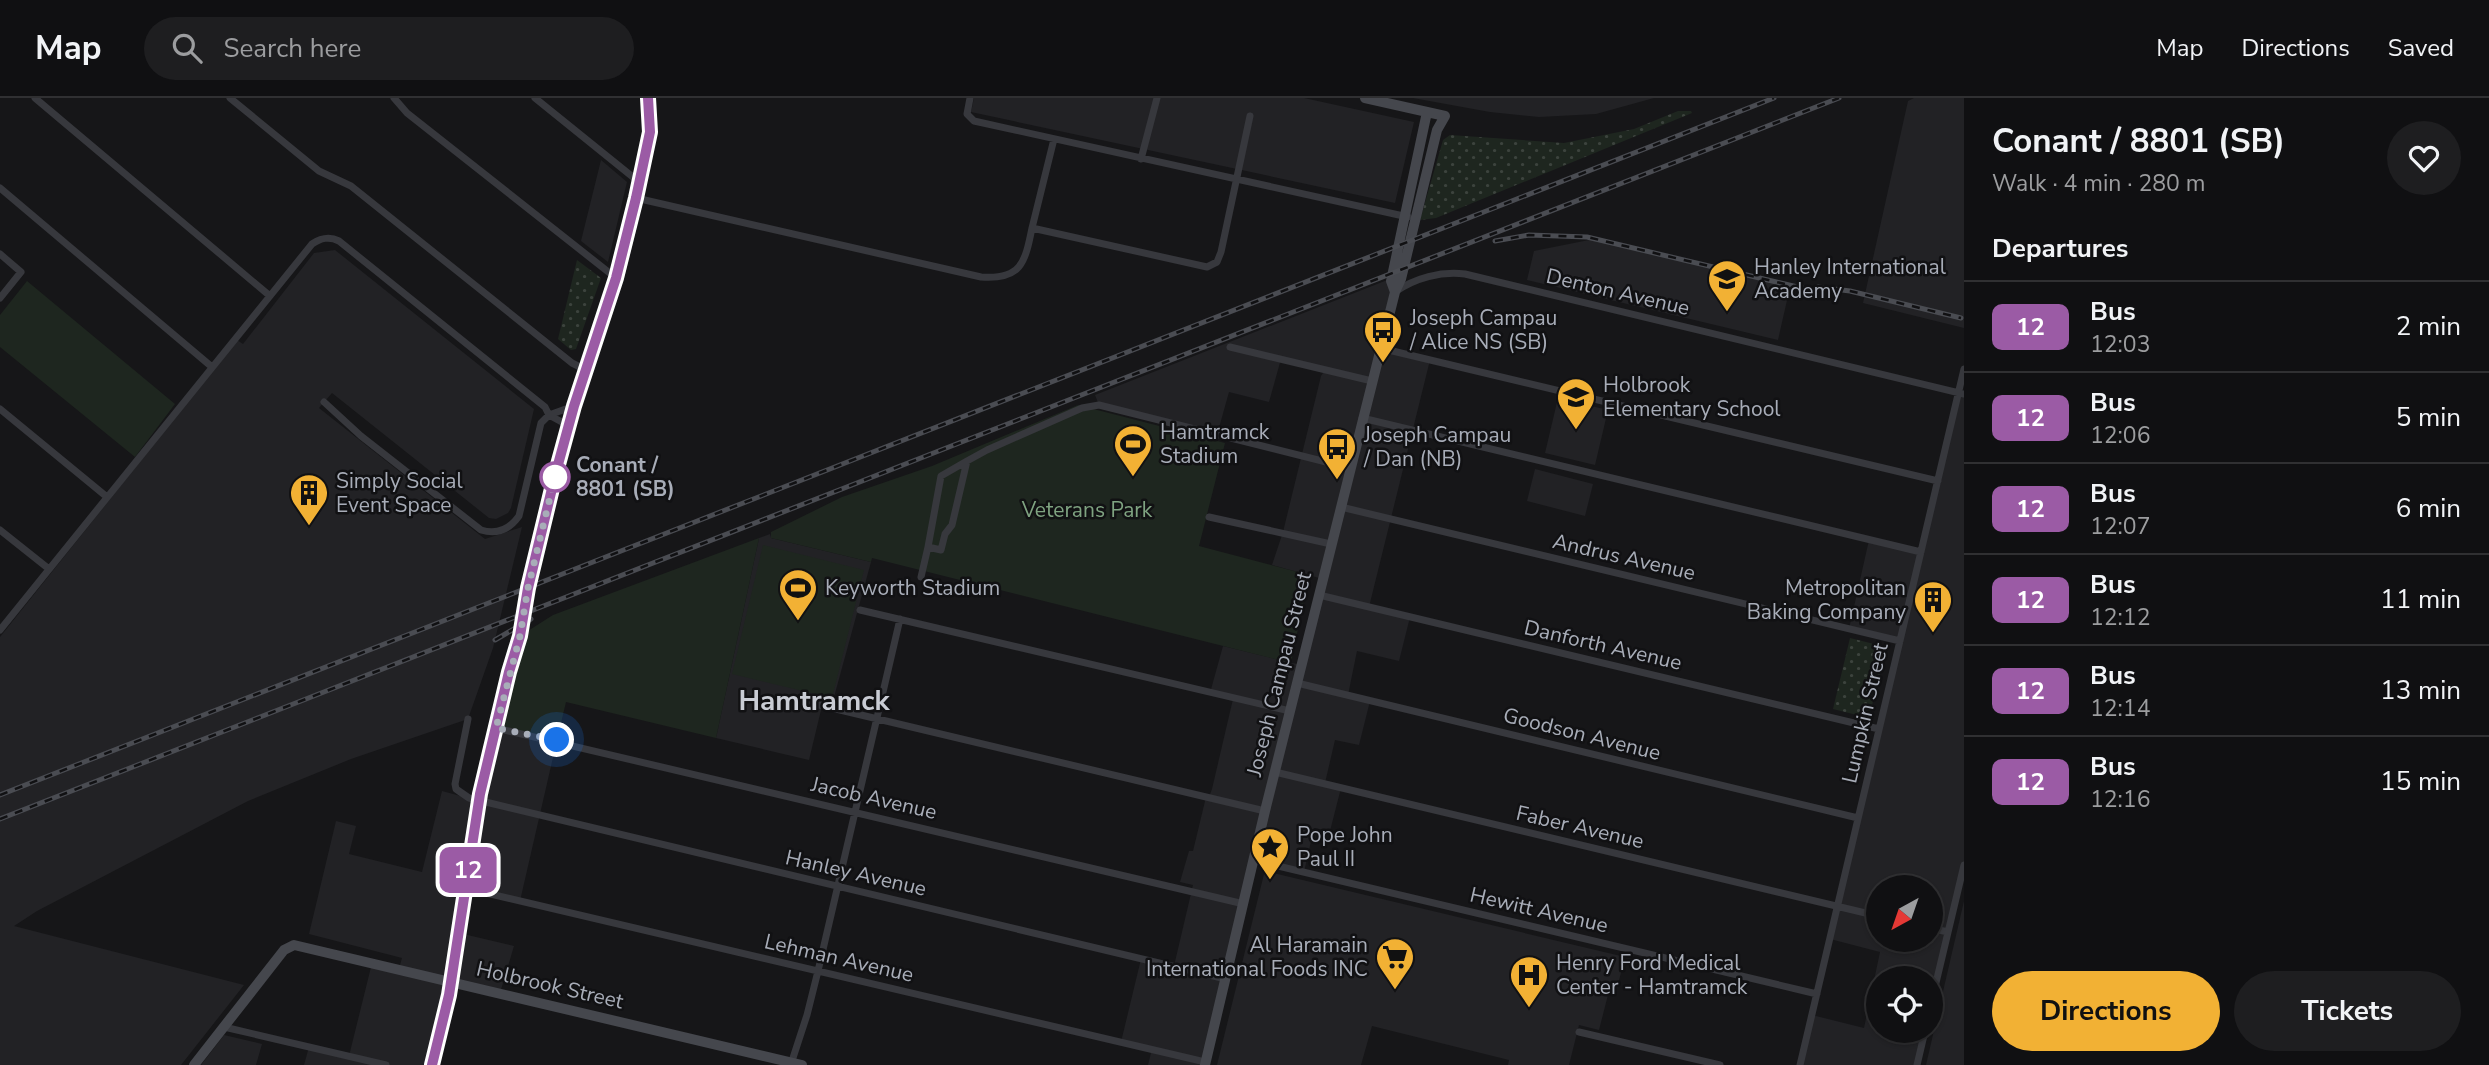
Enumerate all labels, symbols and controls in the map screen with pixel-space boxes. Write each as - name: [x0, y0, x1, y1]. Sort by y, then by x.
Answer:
- search box: [144, 17, 634, 80]
- text: Map: [35, 26, 102, 71]
- icon: search: [168, 29, 206, 67]
- text: Search here: [224, 31, 361, 66]
- text: Map: [2156, 32, 2203, 64]
- text: Directions: [2241, 32, 2350, 64]
- text: Saved: [2388, 32, 2454, 64]
- text: Conant / 8801 (SB): [1992, 119, 2285, 164]
- button: heart: [2387, 121, 2461, 195]
- text: Walk · 4 min · 280 m: [1992, 168, 2205, 199]
- text: Departures: [1992, 231, 2128, 266]
- place label: Hanley International Academy: [1754, 253, 1947, 305]
- school or university icon: Hanley International Academy: [1706, 258, 1748, 313]
- street label: Denton Avenue: [1544, 262, 1692, 322]
- text: Bus: [2090, 294, 2136, 329]
- place label: Joseph Campau / Alice NS (SB): [1409, 304, 1557, 356]
- bus stop icon: Joseph Campau / Alice NS (SB): [1362, 309, 1404, 364]
- text: 2 min: [2396, 309, 2461, 344]
- text: 12: [2016, 311, 2045, 343]
- text: 12:03: [2090, 329, 2150, 360]
- place label: Holbrook Elementary School: [1603, 371, 1781, 423]
- school or university icon: Holbrook Elementary School: [1555, 376, 1597, 431]
- text: Bus: [2090, 385, 2136, 420]
- text: 5 min: [2396, 400, 2461, 435]
- text: 12: [2016, 402, 2045, 434]
- place label: Hamtramck Stadium: [1160, 418, 1270, 470]
- text: 12:06: [2090, 420, 2150, 451]
- place label: Joseph Campau / Dan (NB): [1363, 421, 1511, 473]
- sports icon: Hamtramck Stadium: [1112, 423, 1154, 478]
- bus stop icon: Joseph Campau / Dan (NB): [1316, 426, 1358, 481]
- place label: Conant / 8801 (SB): [576, 451, 675, 503]
- marker: Conant / 8801 (SB): [540, 462, 570, 492]
- place label: Simply Social Event Space: [336, 467, 463, 519]
- building icon: Simply Social Event Space: [288, 472, 330, 527]
- text: Bus: [2090, 476, 2136, 511]
- text: 6 min: [2396, 491, 2461, 526]
- text: 12: [2016, 493, 2045, 525]
- park label: Veterans Park: [1021, 496, 1153, 524]
- text: 12:07: [2090, 511, 2150, 542]
- street label: Andrus Avenue: [1550, 527, 1698, 587]
- sports icon: Keyworth Stadium: [777, 567, 819, 622]
- text: Bus: [2090, 567, 2136, 602]
- street label: Joseph Campau Street: [1240, 568, 1318, 780]
- place label: Keyworth Stadium: [825, 574, 1000, 602]
- place label: Metropolitan Baking Company: [1747, 574, 1906, 626]
- building icon: Metropolitan Baking Company: [1912, 579, 1954, 634]
- text: 11 min: [2380, 582, 2461, 617]
- text: 12: [2016, 584, 2045, 616]
- text: 12:12: [2090, 602, 2150, 633]
- street label: Danforth Avenue: [1521, 613, 1685, 677]
- street label: Lumpkin Street: [1835, 639, 1895, 786]
- text: Bus: [2090, 658, 2136, 693]
- text: 13 min: [2380, 673, 2461, 708]
- text: 12: [2016, 675, 2045, 707]
- district label: Hamtramck: [738, 682, 891, 720]
- text: 12:14: [2090, 693, 2150, 724]
- street label: Goodson Avenue: [1500, 701, 1664, 767]
- your location: [539, 722, 574, 757]
- text: Bus: [2090, 749, 2136, 784]
- text: 15 min: [2380, 764, 2461, 799]
- text: 12: [2016, 766, 2045, 798]
- street label: Jacob Avenue: [807, 770, 940, 826]
- text: 12:16: [2090, 784, 2150, 815]
- street label: Faber Avenue: [1514, 799, 1646, 855]
- place label: Pope John Paul II: [1297, 821, 1393, 873]
- place icon: Pope John Paul II: [1249, 826, 1291, 881]
- street label: Hanley Avenue: [783, 843, 929, 903]
- line badge: 12: [436, 847, 500, 893]
- text: 12: [454, 854, 482, 886]
- north arrow: [1866, 875, 1942, 952]
- map controls: [1866, 875, 1943, 1043]
- street label: Hewitt Avenue: [1467, 881, 1611, 939]
- street label: Lehman Avenue: [762, 927, 916, 989]
- place label: Al Haramain International Foods INC: [1146, 931, 1368, 983]
- supermarket icon: Al Haramain International Foods INC: [1374, 936, 1416, 991]
- place label: Henry Ford Medical Center - Hamtramck: [1556, 949, 1748, 1001]
- street label: Holbrook Street: [474, 954, 627, 1016]
- hospital icon: Henry Ford Medical Center - Hamtramck: [1508, 954, 1550, 1009]
- button: locate: [1866, 966, 1943, 1043]
- button: Directions: [1992, 971, 2220, 1051]
- button: Tickets: [2234, 971, 2461, 1051]

